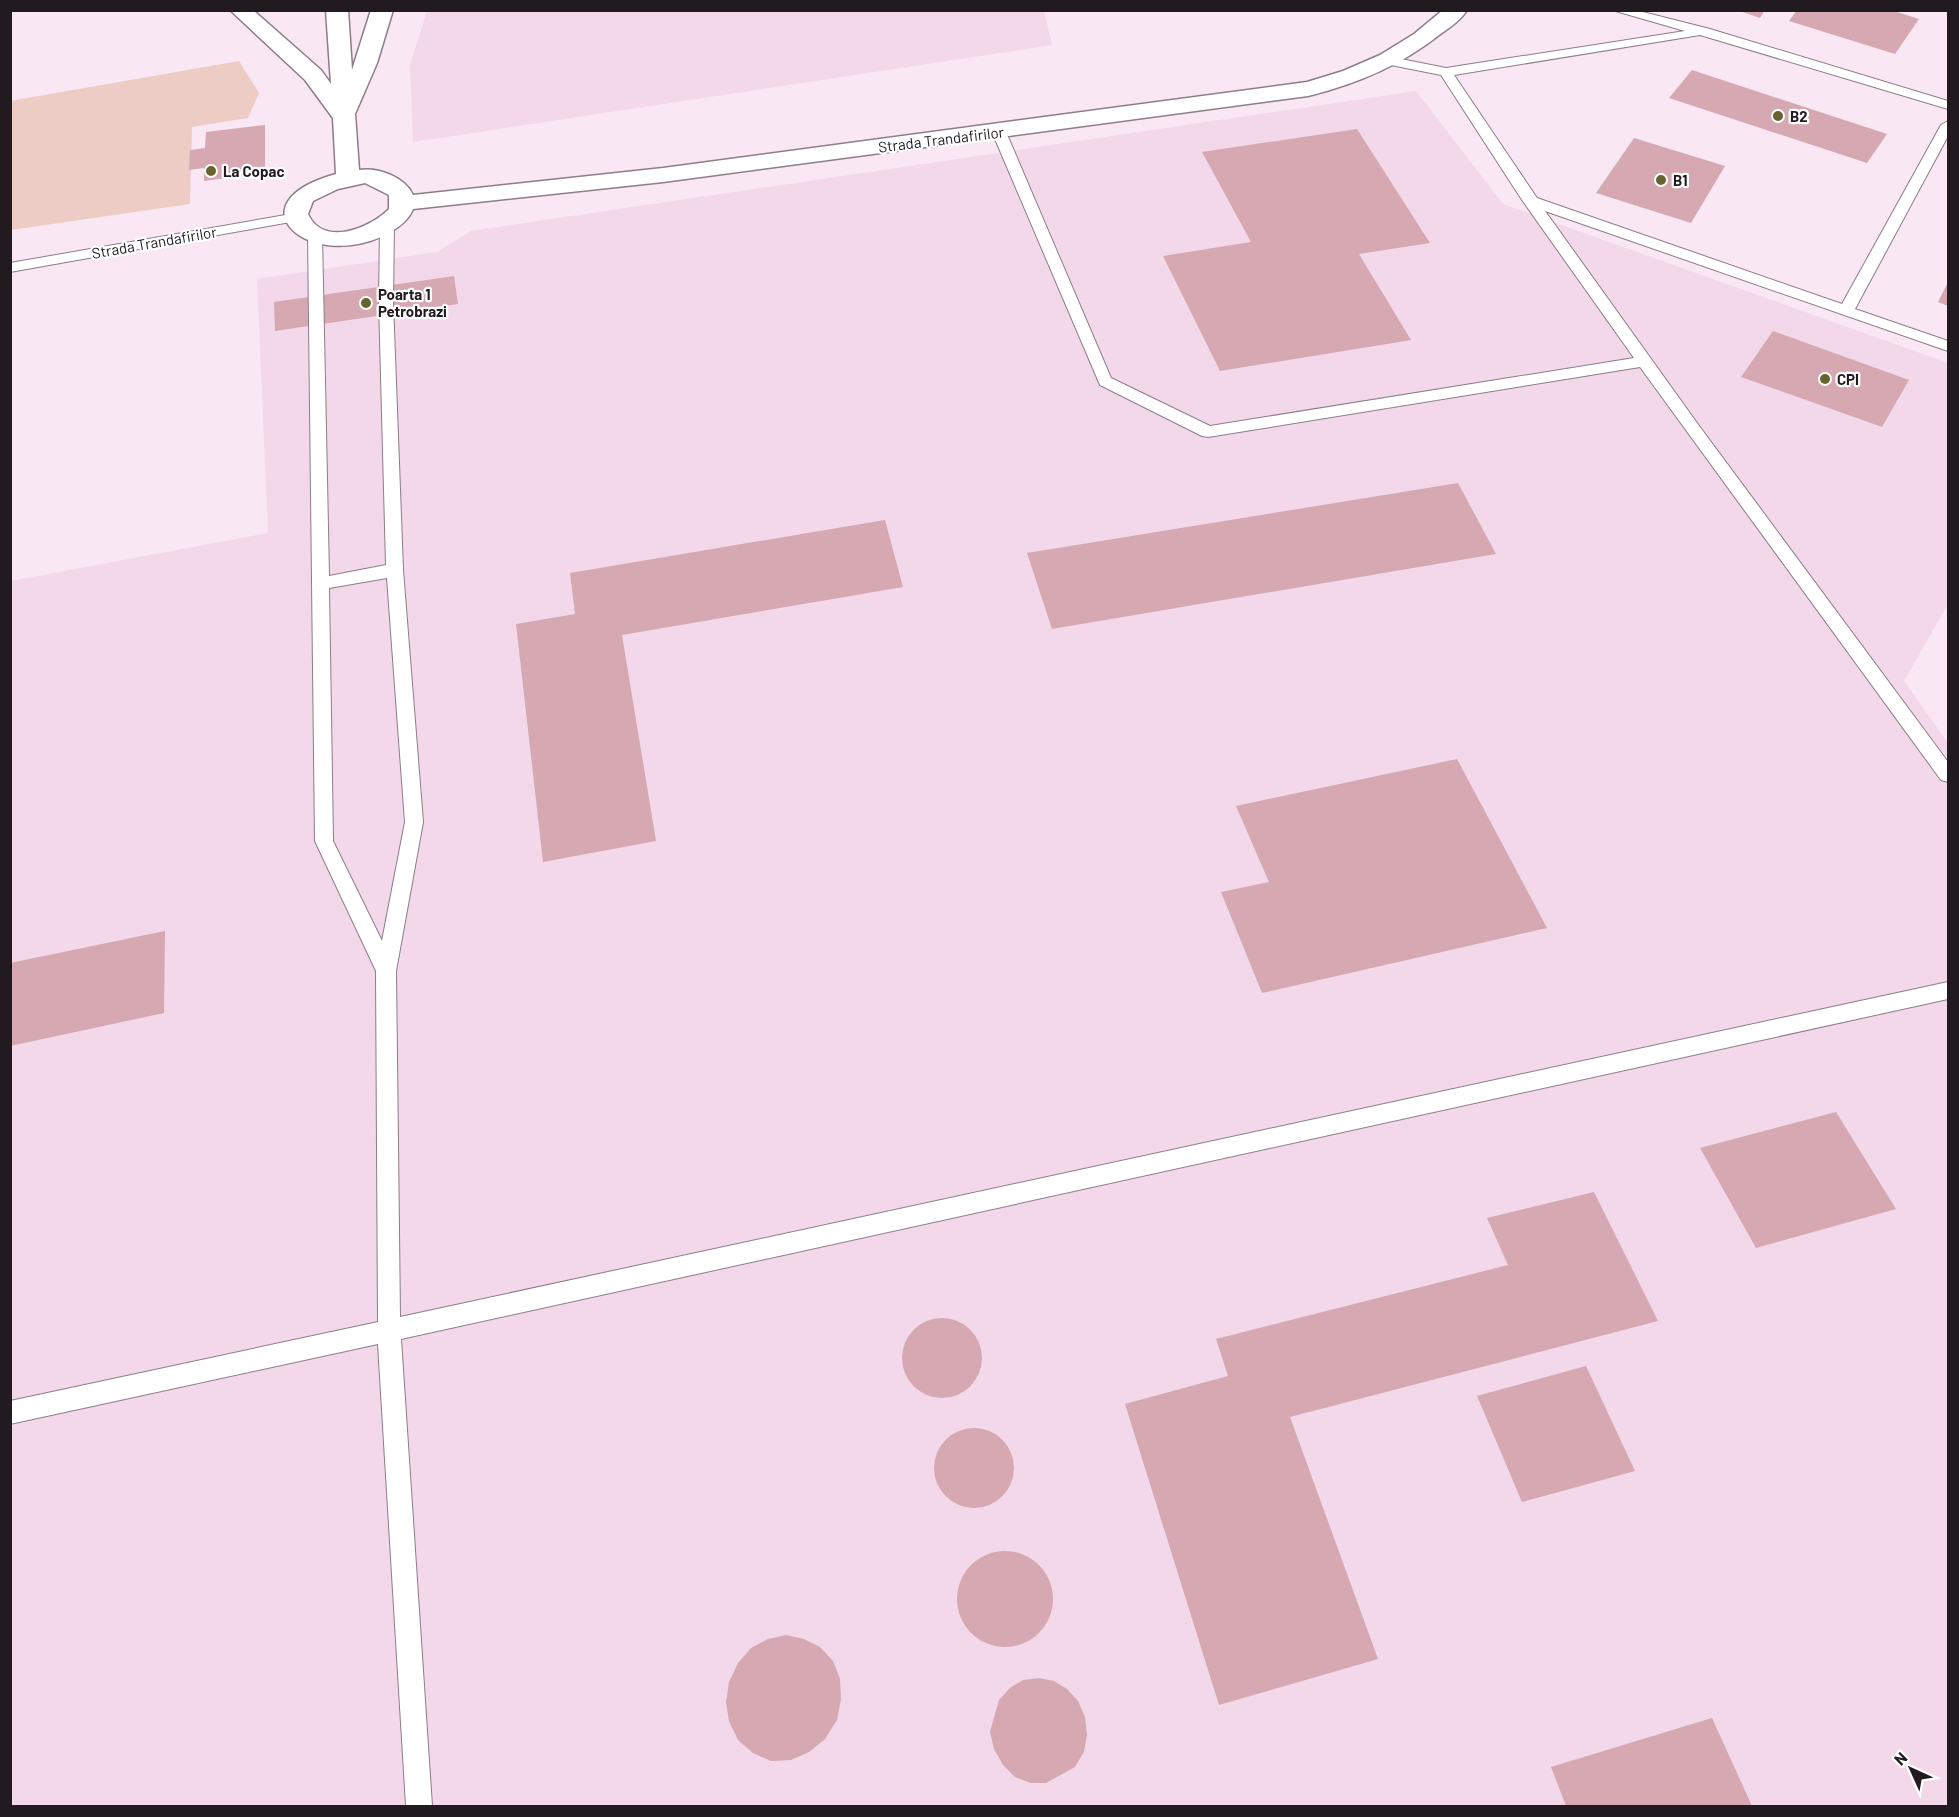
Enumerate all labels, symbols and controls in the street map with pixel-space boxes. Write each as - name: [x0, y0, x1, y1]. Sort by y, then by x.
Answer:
- place label: B2: [1790, 107, 1808, 125]
- marker: B2: [1771, 109, 1785, 123]
- street label: Strada Trandafirilor: [877, 122, 1005, 156]
- place label: La Copac: [223, 162, 284, 180]
- marker: La Copac: [204, 164, 218, 178]
- place label: B1: [1673, 171, 1688, 189]
- marker: B1: [1654, 173, 1668, 187]
- street label: Strada Trandafirilor: [90, 222, 218, 262]
- place label: Poarta 1 Petrobrazi: [378, 285, 447, 320]
- marker: Poarta 1 Petrobrazi: [359, 296, 373, 310]
- place label: CPI: [1837, 370, 1859, 388]
- marker: CPI: [1818, 372, 1832, 386]
- north arrow: [1881, 1739, 1941, 1799]
- text: N: [1890, 1748, 1911, 1769]

